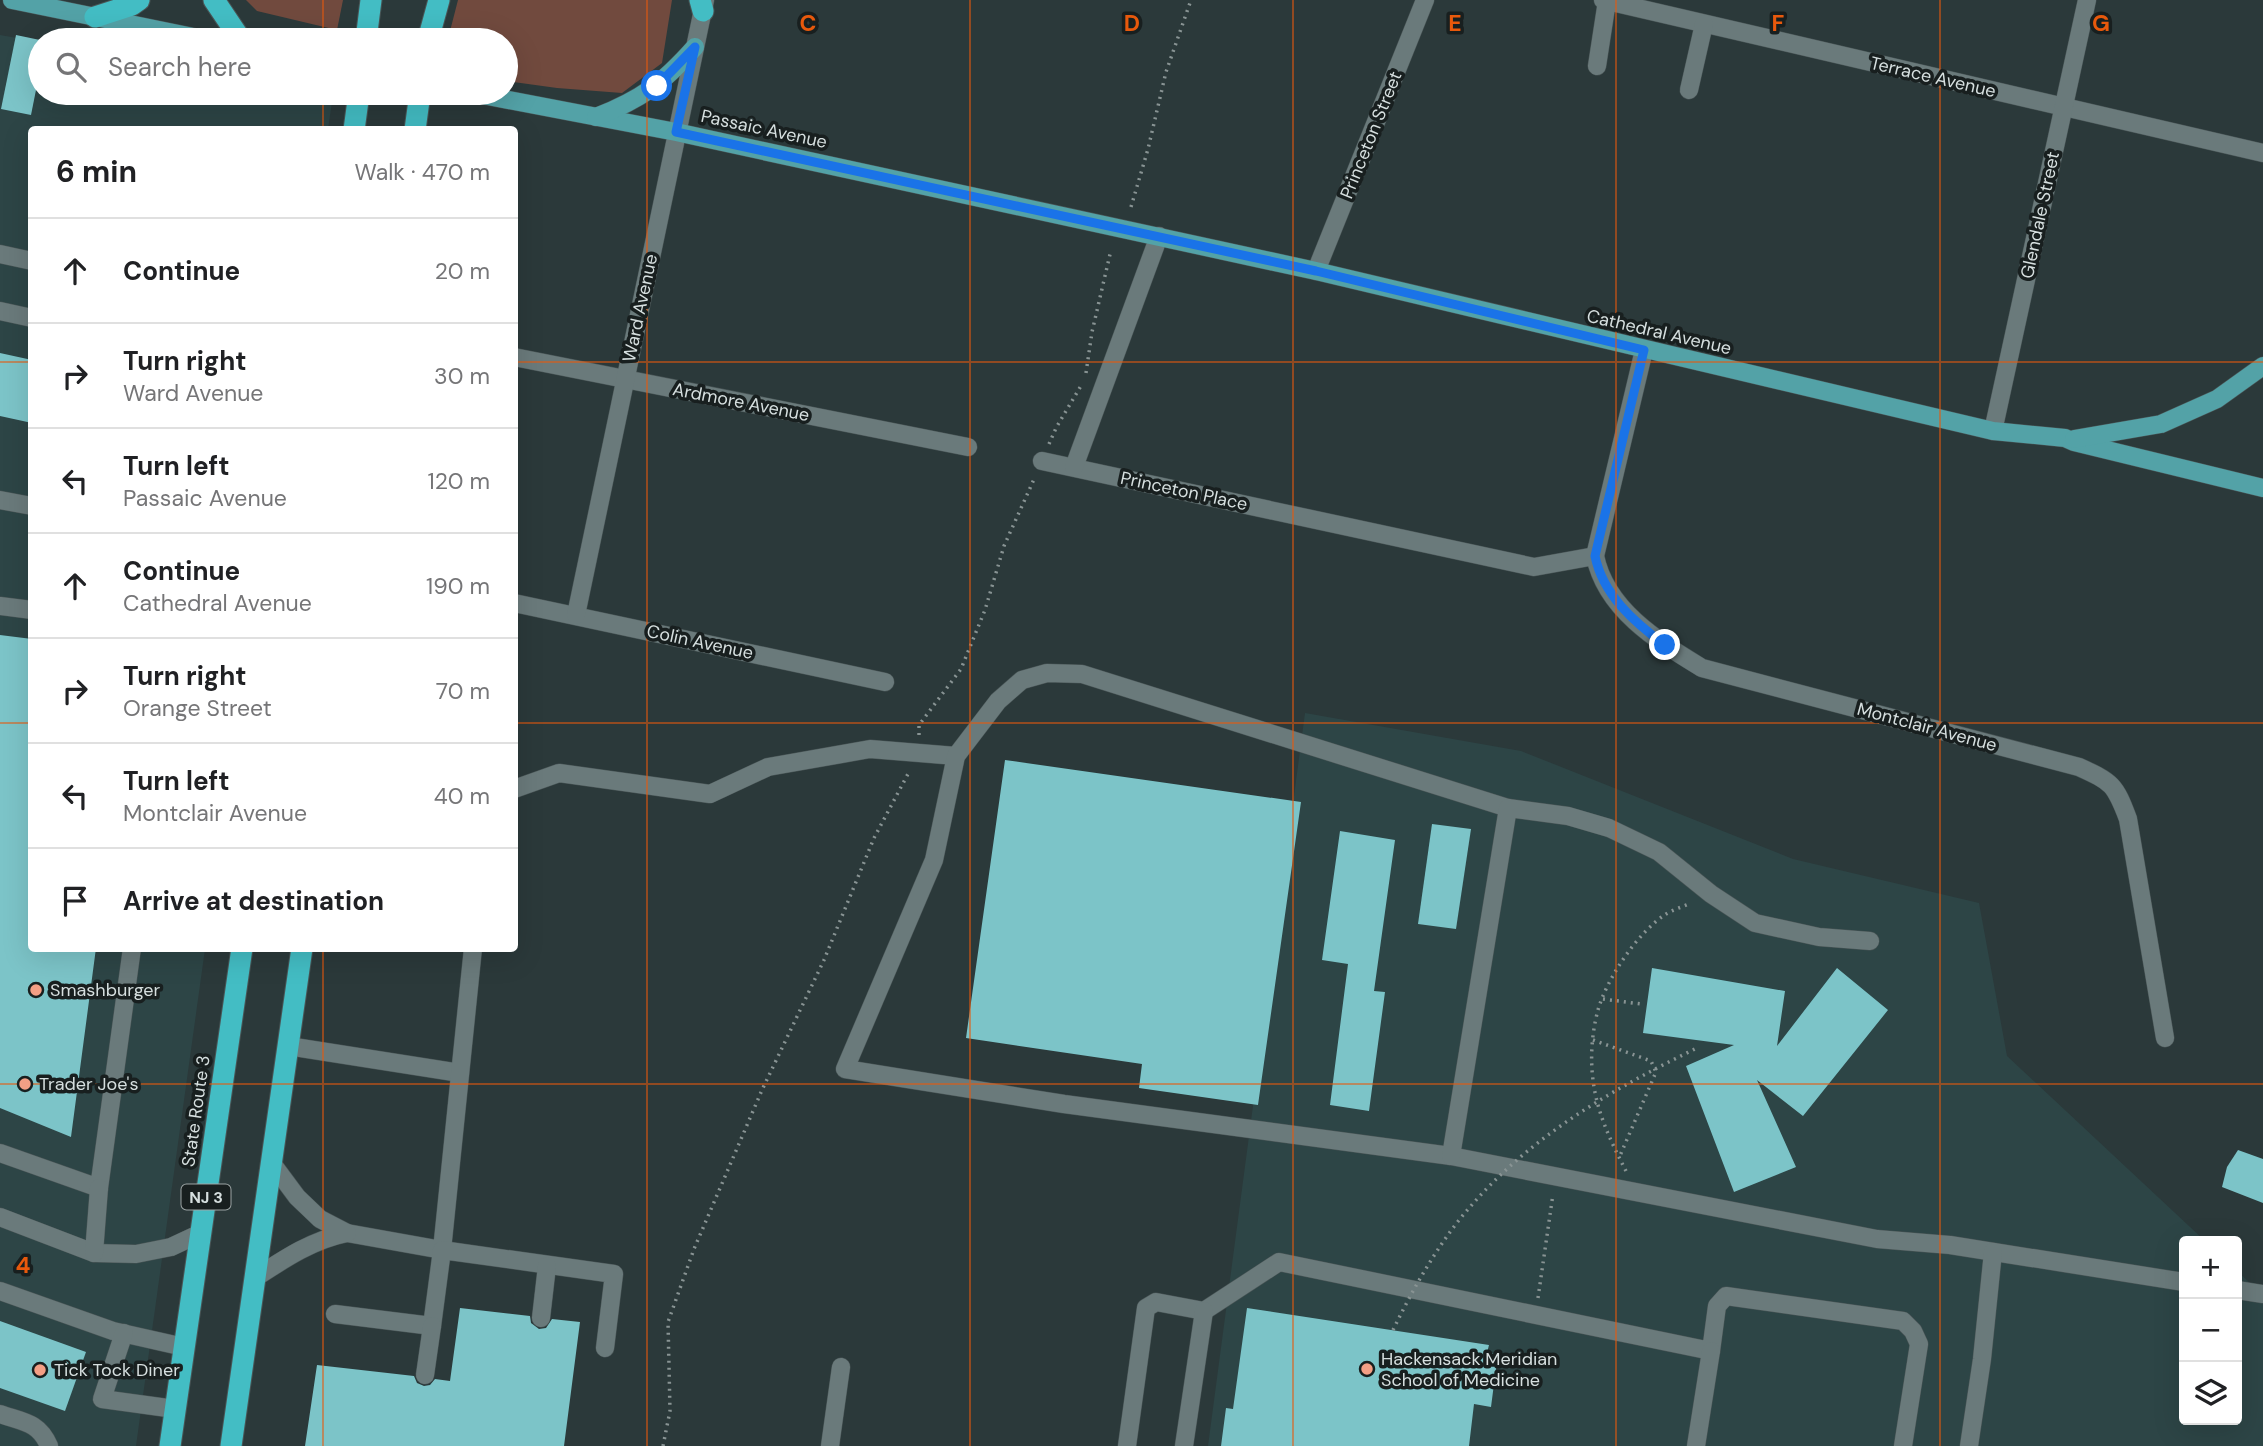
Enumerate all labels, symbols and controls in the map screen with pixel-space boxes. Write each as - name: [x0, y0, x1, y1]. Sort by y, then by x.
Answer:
- text: C: [800, 8, 816, 38]
- text: D: [1124, 8, 1140, 38]
- text: E: [1448, 8, 1462, 38]
- text: F: [1772, 8, 1785, 38]
- text: G: [2092, 8, 2110, 38]
- search box: [28, 28, 518, 105]
- icon: search: [52, 48, 90, 86]
- text: Search here: [108, 50, 251, 84]
- street label: Terrace Avenue: [1868, 51, 1998, 103]
- street label: Princeton Street: [1334, 68, 1408, 202]
- route start: [641, 70, 672, 101]
- street label: Passaic Avenue: [699, 104, 829, 154]
- street label: Glendale Street: [2015, 149, 2065, 281]
- text: 6 min: [56, 152, 137, 191]
- text: Walk · 470 m: [355, 157, 490, 187]
- icon: ahead: [56, 252, 94, 290]
- street label: Ward Avenue: [617, 252, 663, 364]
- text: Continue: [123, 254, 240, 288]
- text: 20 m: [435, 256, 490, 286]
- street label: Cathedral Avenue: [1584, 304, 1734, 360]
- text: Turn right: [123, 344, 247, 378]
- icon: right: [56, 357, 94, 395]
- text: 30 m: [434, 361, 490, 391]
- street label: Ardmore Avenue: [671, 377, 811, 427]
- text: Ward Avenue: [123, 378, 263, 408]
- text: Turn left: [123, 449, 230, 483]
- icon: left: [56, 462, 94, 500]
- text: 120 m: [427, 466, 490, 496]
- street label: Princeton Place: [1118, 466, 1250, 516]
- text: Passaic Avenue: [123, 483, 287, 513]
- text: Continue: [123, 554, 240, 588]
- icon: ahead: [56, 567, 94, 605]
- text: 190 m: [426, 571, 490, 601]
- text: Cathedral Avenue: [123, 588, 312, 618]
- street label: Colin Avenue: [645, 619, 755, 665]
- route end: [1649, 629, 1680, 660]
- text: Turn right: [123, 659, 247, 693]
- icon: right: [56, 672, 94, 710]
- text: 70 m: [436, 676, 490, 706]
- text: Orange Street: [123, 693, 272, 723]
- street label: Montclair Avenue: [1854, 697, 2000, 757]
- text: Turn left: [123, 764, 230, 798]
- icon: left: [56, 777, 94, 815]
- text: 40 m: [434, 781, 490, 811]
- text: Montclair Avenue: [123, 798, 307, 828]
- icon: arrive: [56, 882, 94, 920]
- text: Arrive at destination: [123, 884, 384, 918]
- place label: Smashburger: [50, 978, 161, 1002]
- marker: Smashburger: [28, 982, 44, 998]
- street label: State Route 3: [176, 1054, 216, 1168]
- place label: Trader Joe's: [39, 1072, 139, 1096]
- marker: Trader Joe's: [17, 1076, 33, 1092]
- road number: NJ 3: [182, 1184, 230, 1210]
- map controls: [2179, 1236, 2242, 1425]
- button: +: [2179, 1236, 2242, 1299]
- text: 4: [16, 1250, 31, 1280]
- button: −: [2179, 1299, 2242, 1362]
- place label: Hackensack Meridian School of Medicine: [1381, 1347, 1557, 1392]
- place label: Tick Tock Diner: [54, 1358, 180, 1382]
- marker: Hackensack Meridian School of Medicine: [1359, 1361, 1375, 1377]
- marker: Tick Tock Diner: [32, 1362, 48, 1378]
- button: layers: [2179, 1362, 2242, 1425]

